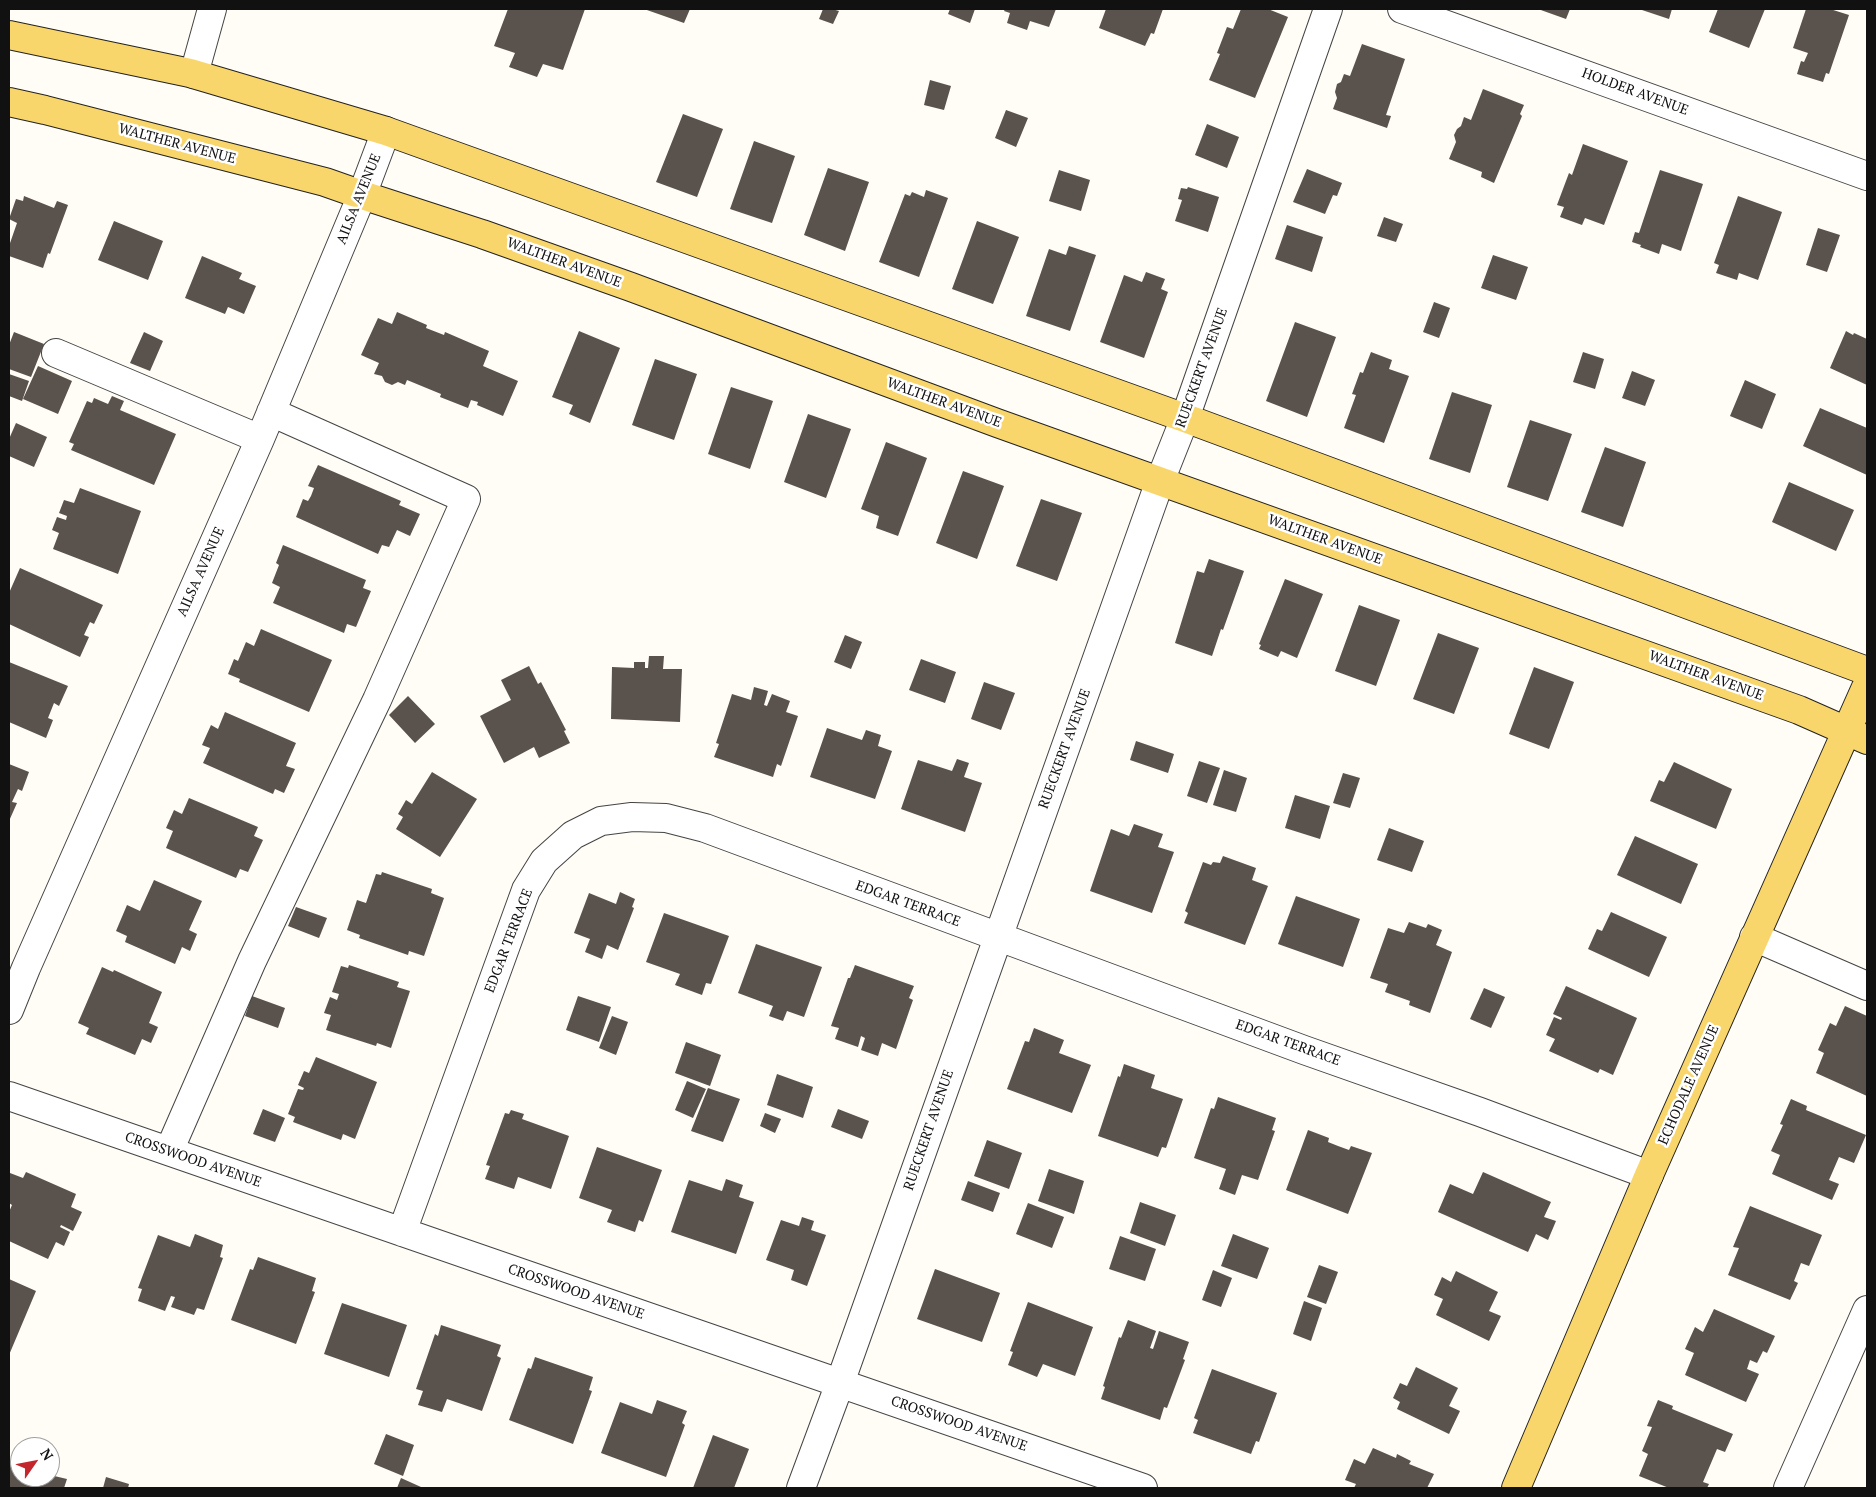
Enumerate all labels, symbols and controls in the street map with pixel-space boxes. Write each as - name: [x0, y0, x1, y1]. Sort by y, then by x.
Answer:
- street label: HOLDER AVENUE: [1579, 65, 1691, 119]
- street label: WALTHER AVENUE: [117, 120, 237, 168]
- street label: AILSA AVENUE: [333, 151, 385, 247]
- street label: WALTHER AVENUE: [504, 234, 624, 292]
- street label: RUECKERT AVENUE: [1172, 306, 1232, 430]
- street label: WALTHER AVENUE: [884, 374, 1004, 432]
- street label: WALTHER AVENUE: [1265, 511, 1385, 569]
- street label: AILSA AVENUE: [174, 525, 228, 619]
- street label: WALTHER AVENUE: [1646, 647, 1766, 705]
- street label: RUECKERT AVENUE: [1035, 687, 1095, 811]
- street label: EDGAR TERRACE: [853, 877, 963, 931]
- street label: EDGAR TERRACE: [481, 887, 537, 995]
- street label: EDGAR TERRACE: [1233, 1016, 1343, 1070]
- street label: ECHODALE AVENUE: [1655, 1023, 1723, 1147]
- street label: RUECKERT AVENUE: [900, 1067, 958, 1193]
- street label: CROSSWOOD AVENUE: [123, 1129, 263, 1191]
- street label: CROSSWOOD AVENUE: [506, 1261, 646, 1323]
- street label: CROSSWOOD AVENUE: [889, 1393, 1029, 1455]
- north arrow: [10, 1437, 60, 1487]
- text: N: [36, 1444, 58, 1464]

